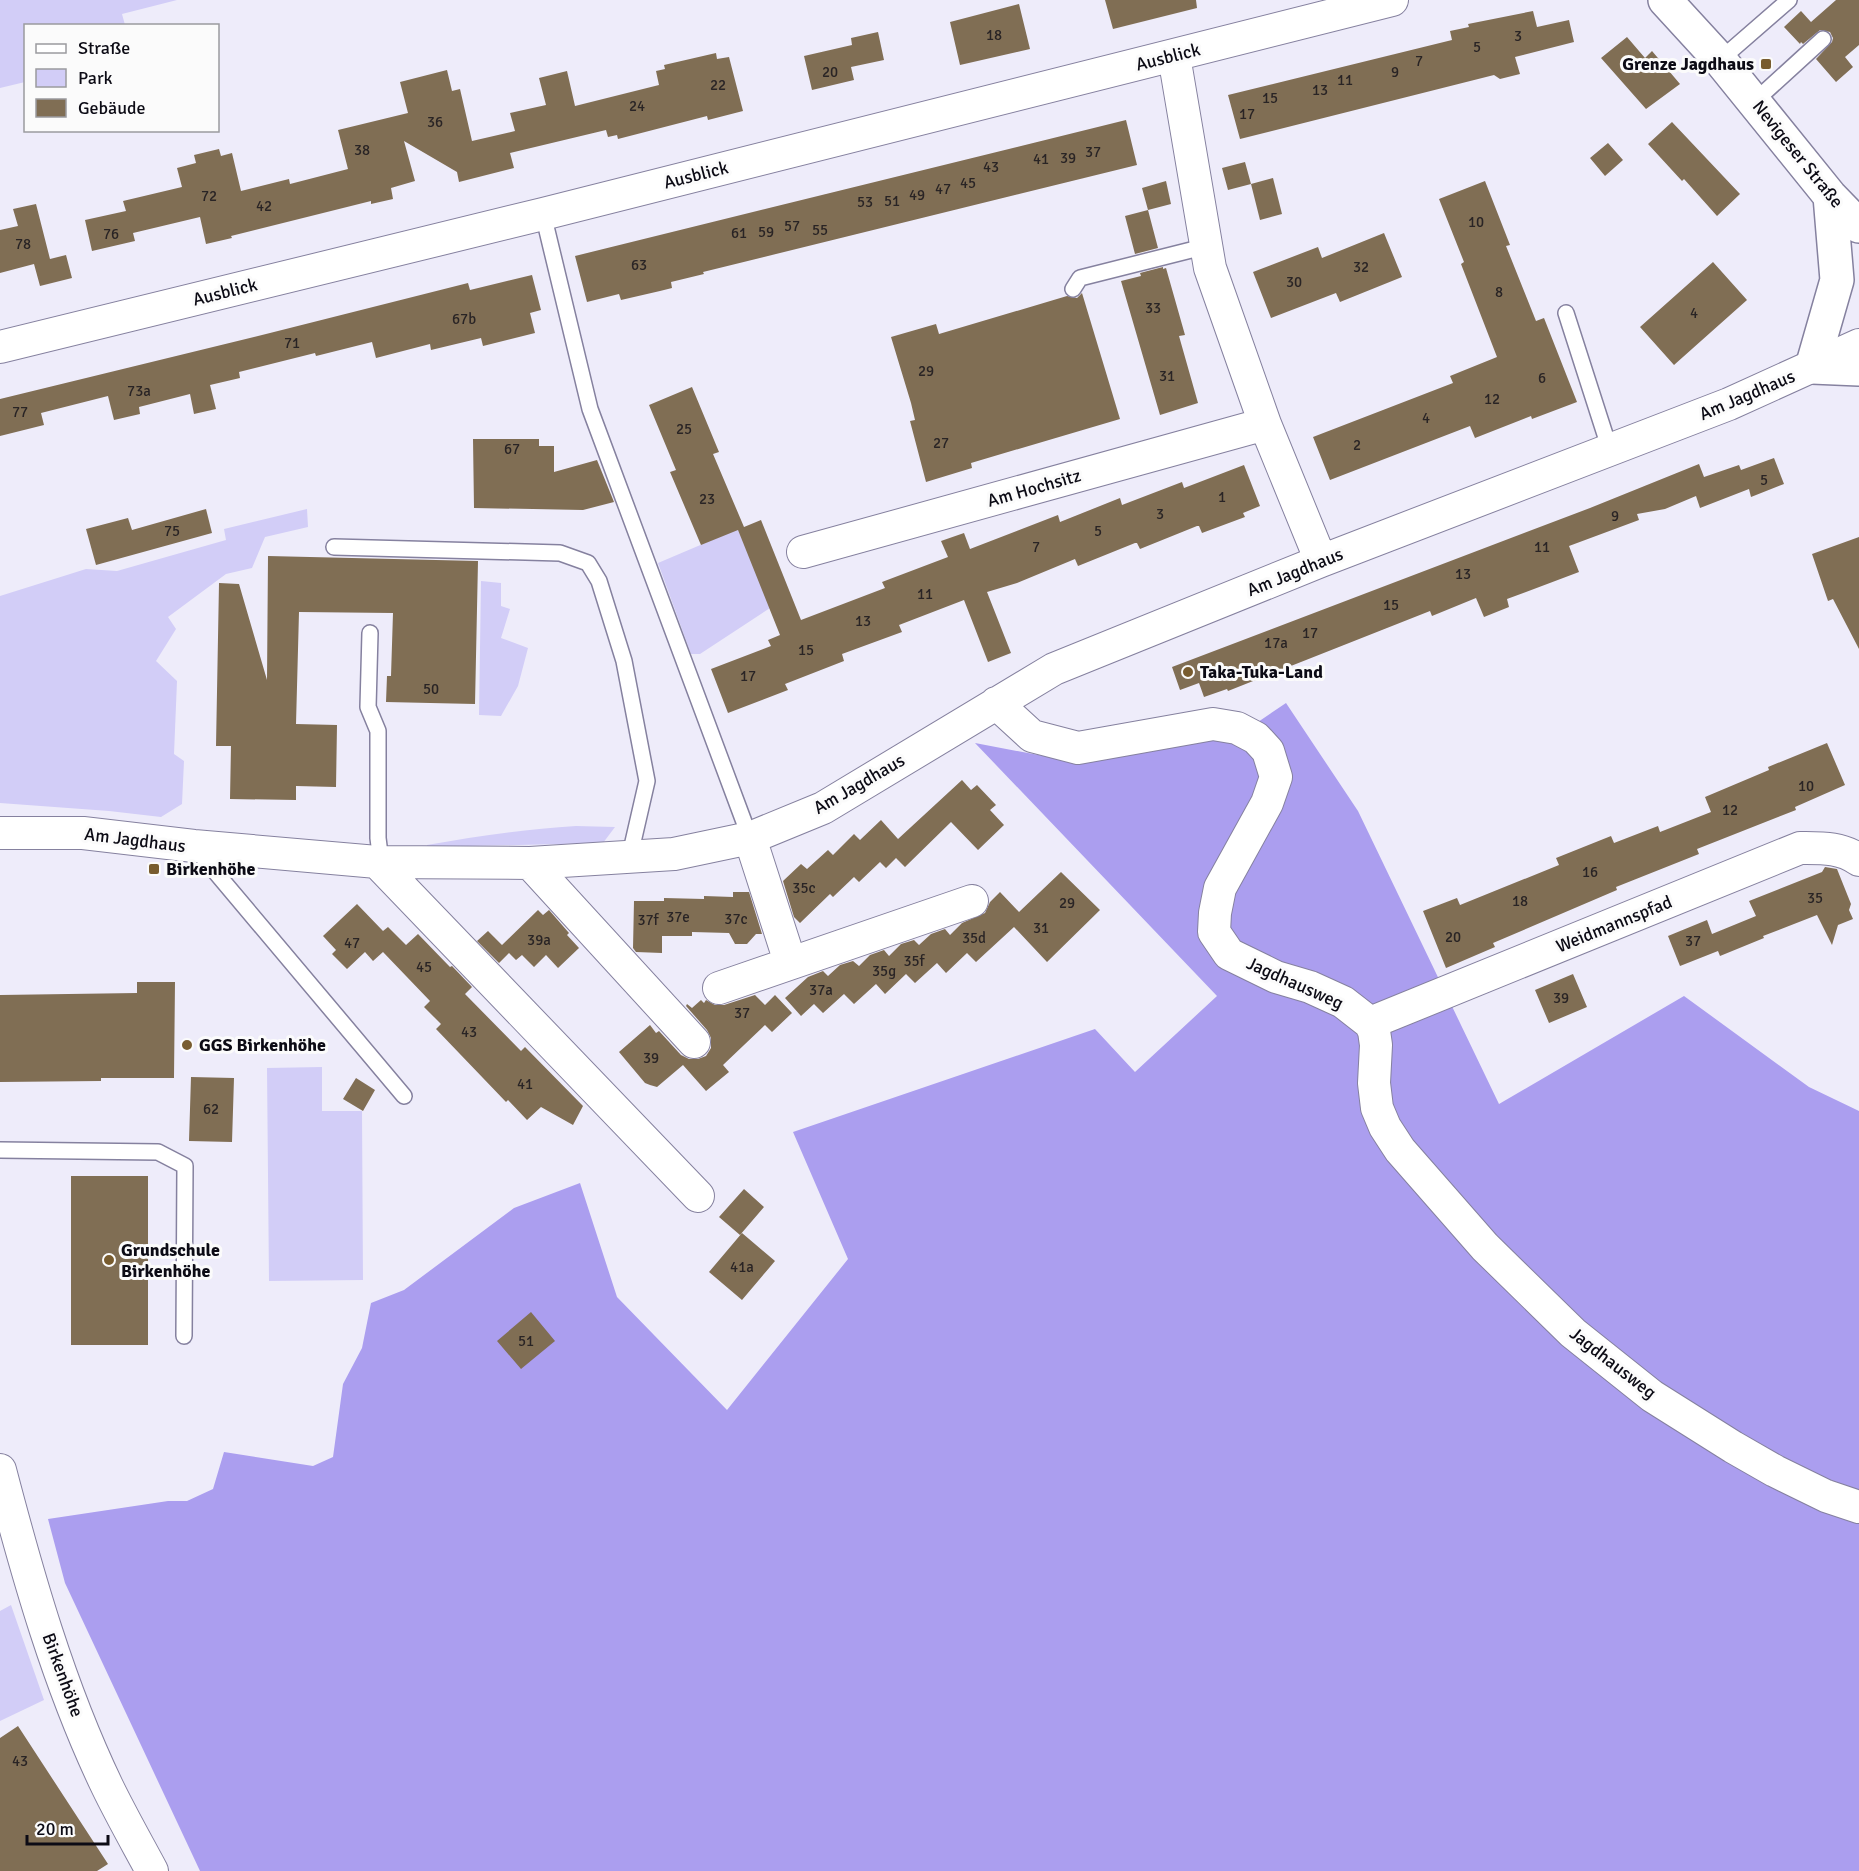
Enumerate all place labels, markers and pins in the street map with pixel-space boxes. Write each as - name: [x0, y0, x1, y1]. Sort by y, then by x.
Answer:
- place label: Grenze Jagdhaus: [1622, 53, 1754, 75]
- marker: Grenze Jagdhaus: [1759, 57, 1773, 71]
- place label: Taka-Tuka-Land: [1200, 661, 1323, 683]
- marker: Taka-Tuka-Land: [1181, 665, 1195, 679]
- place label: Birkenhöhe: [166, 858, 255, 880]
- marker: Birkenhöhe: [147, 862, 161, 876]
- place label: GGS Birkenhöhe: [199, 1034, 326, 1056]
- marker: GGS Birkenhöhe: [180, 1038, 194, 1052]
- place label: Grundschule Birkenhöhe: [121, 1239, 220, 1282]
- marker: Grundschule Birkenhöhe: [102, 1253, 116, 1267]

